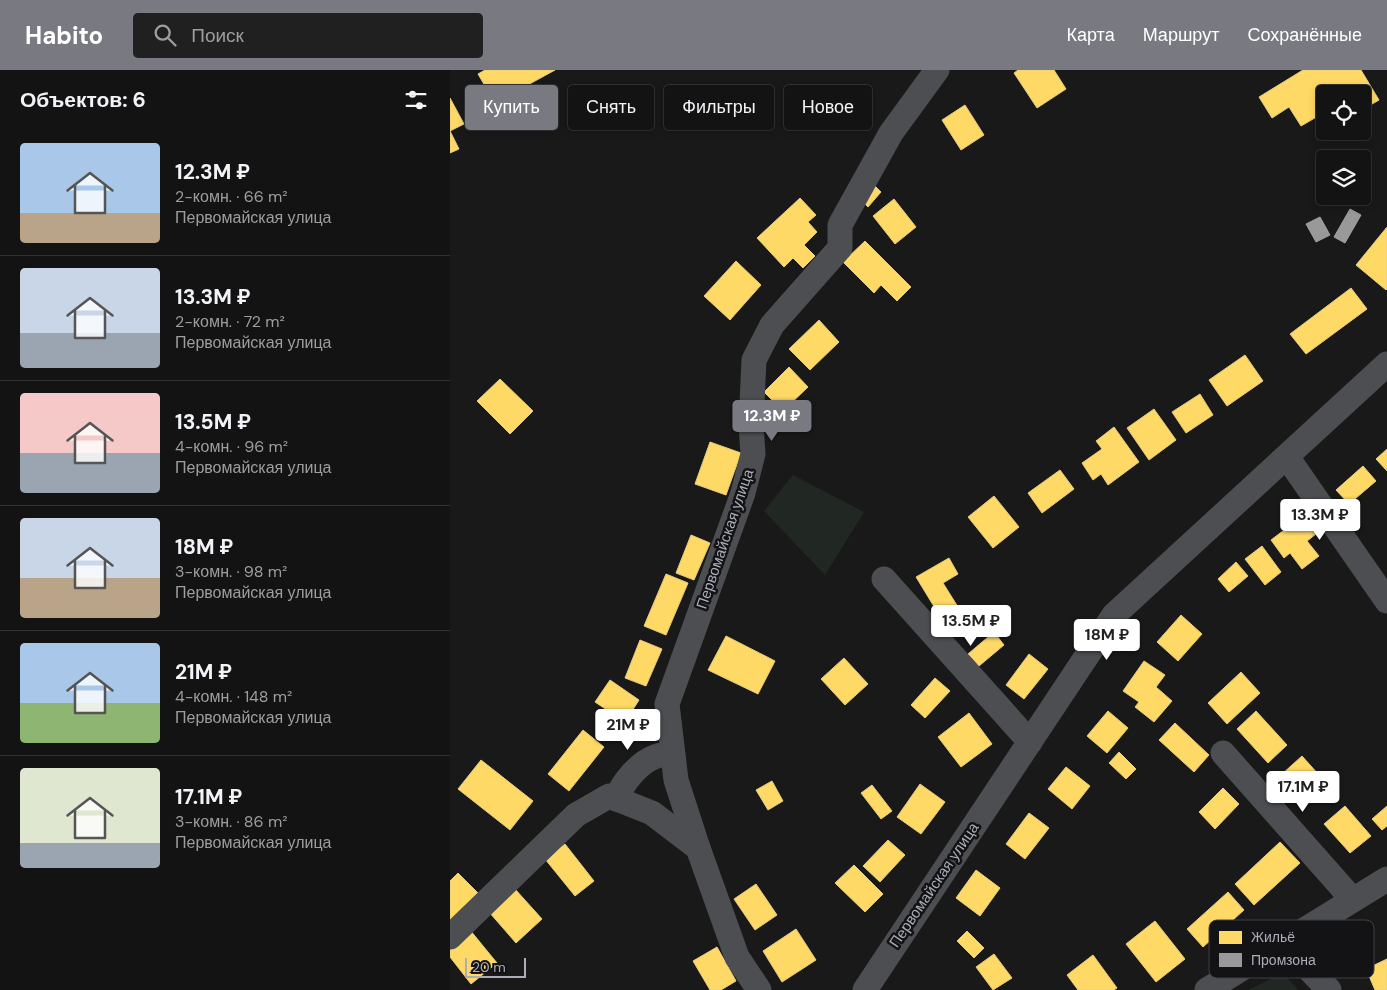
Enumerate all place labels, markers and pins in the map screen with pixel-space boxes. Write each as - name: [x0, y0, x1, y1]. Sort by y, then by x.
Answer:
- pin: 12.3M ₽: [726, 400, 818, 442]
- pin: 13.3M ₽: [1274, 498, 1366, 541]
- pin: 13.5M ₽: [925, 604, 1017, 647]
- pin: 18M ₽: [1072, 618, 1142, 661]
- pin: 21M ₽: [593, 708, 663, 751]
- pin: 17.1M ₽: [1257, 770, 1349, 813]

